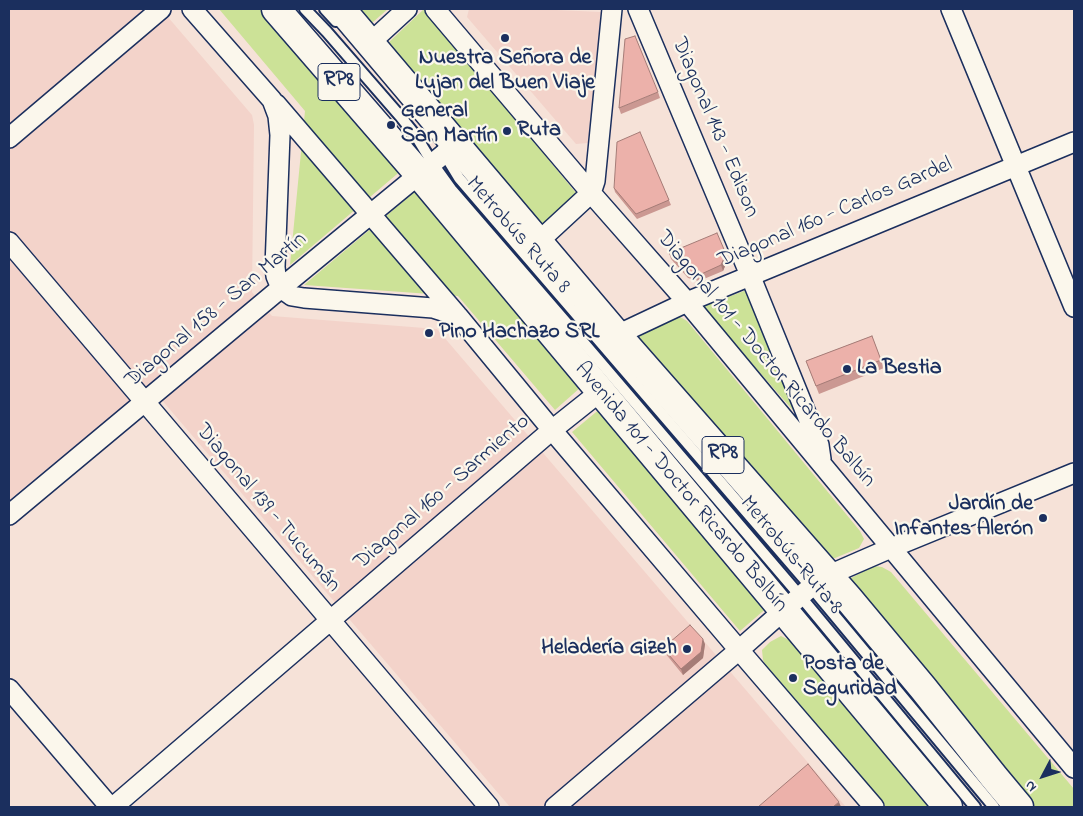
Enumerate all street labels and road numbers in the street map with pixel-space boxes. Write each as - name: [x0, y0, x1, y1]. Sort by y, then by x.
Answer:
- street label: Diagonal 143 - Edison: [664, 34, 764, 222]
- road number: RP8: [318, 64, 360, 100]
- street label: Diagonal 160 - Carlos Gardel: [715, 153, 957, 275]
- street label: Metrobús Ruta 8: [459, 172, 575, 300]
- street label: Diagonal 101 - Doctor Ricardo Balbín: [650, 226, 880, 494]
- street label: Diagonal 158 - San Martín: [121, 227, 313, 395]
- street label: Avenida 101 - Doctor Ricardo Balbín: [567, 357, 793, 619]
- street label: Diagonal 160 - Sarmiento: [350, 410, 536, 576]
- street label: Diagonal 139 - Tucumán: [189, 419, 345, 599]
- road number: RP8: [702, 436, 744, 474]
- street label: Metrobús Ruta 8: [733, 491, 847, 621]

